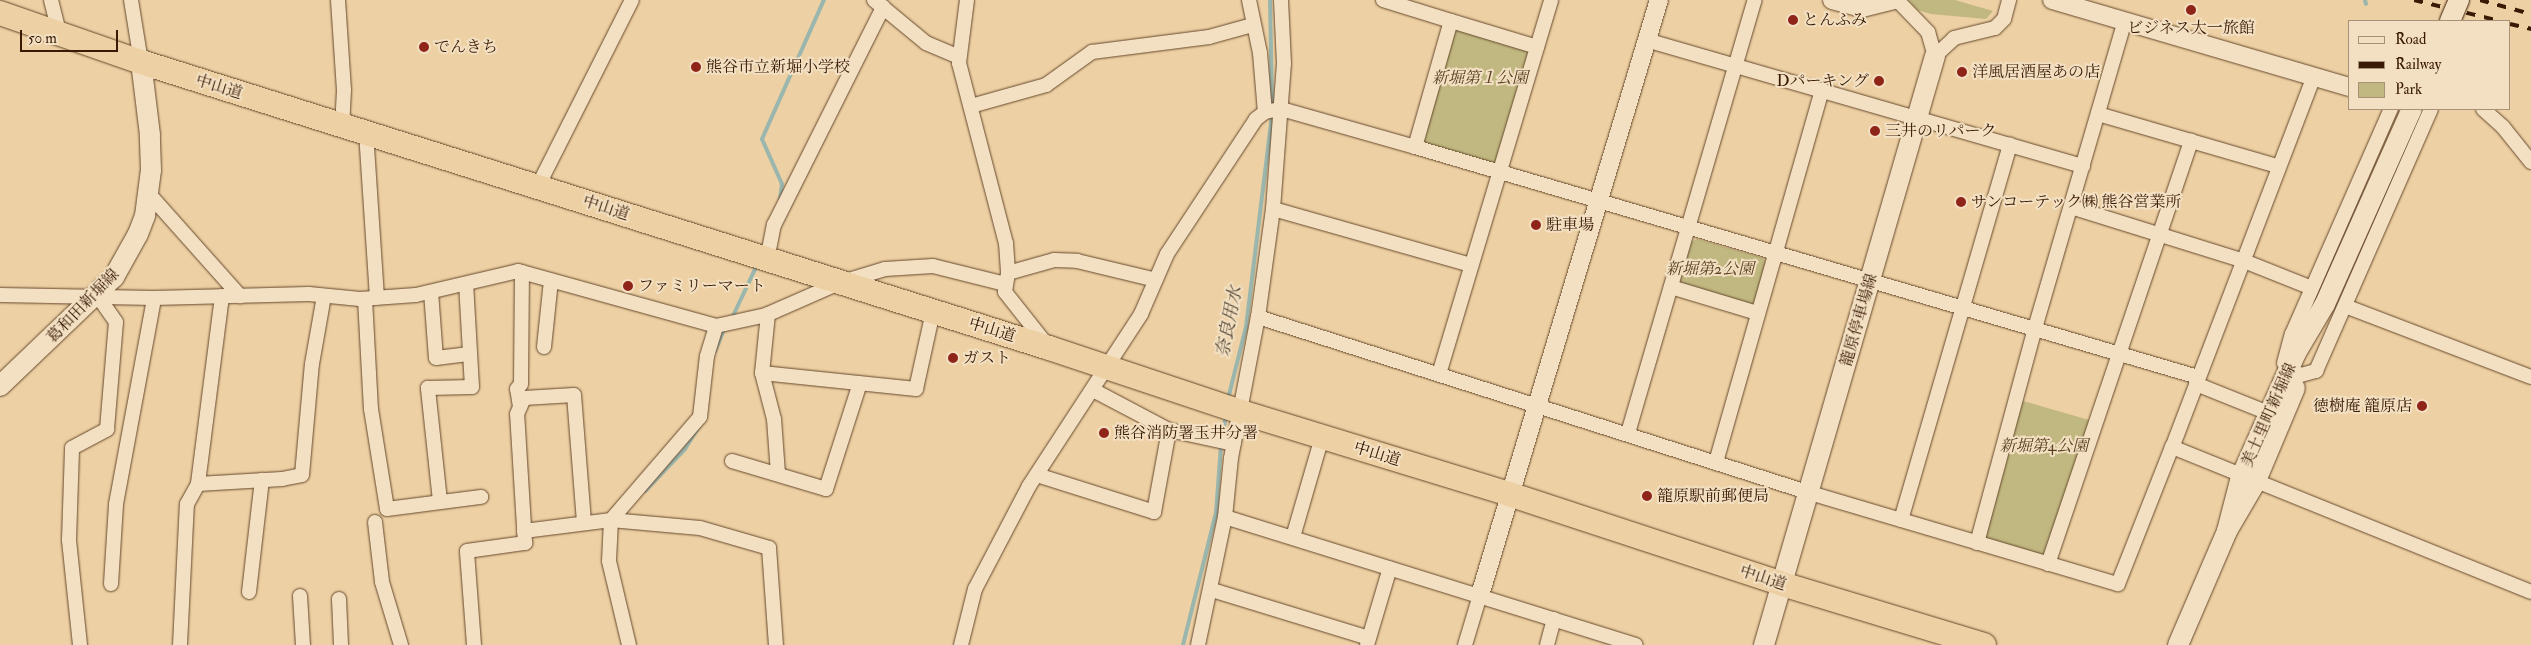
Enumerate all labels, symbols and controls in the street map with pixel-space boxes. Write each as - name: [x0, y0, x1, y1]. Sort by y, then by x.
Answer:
- marker: ビジネス大一旅館: [2185, 4, 2197, 16]
- place label: とんふみ: [1803, 10, 1867, 30]
- marker: とんふみ: [1787, 14, 1799, 26]
- place label: ビジネス大一旅館: [2127, 18, 2255, 38]
- scale bar: [22, 20, 120, 52]
- legend: [2348, 20, 2511, 110]
- text: 50 m: [28, 29, 57, 48]
- text: Road: [2395, 30, 2426, 49]
- place label: でんきち: [434, 37, 498, 57]
- marker: でんきち: [418, 41, 430, 53]
- text: Railway: [2395, 55, 2441, 74]
- place label: 熊谷市立新堀小学校: [706, 57, 850, 77]
- marker: 熊谷市立新堀小学校: [690, 61, 702, 73]
- place label: 洋風居酒屋あの店: [1972, 62, 2100, 82]
- marker: 洋風居酒屋あの店: [1956, 66, 1968, 78]
- park label: 新堀第１公園: [1432, 68, 1528, 88]
- street label: 中山道: [193, 71, 245, 103]
- place label: Dパーキング: [1776, 71, 1869, 91]
- marker: Dパーキング: [1873, 75, 1885, 87]
- text: Park: [2395, 80, 2422, 99]
- place label: 三井のリパーク: [1885, 121, 1997, 141]
- marker: 三井のリパーク: [1869, 125, 1881, 137]
- street label: 中山道: [580, 191, 632, 225]
- place label: サンコーテック㈱ 熊谷営業所: [1971, 192, 2182, 212]
- marker: サンコーテック㈱ 熊谷営業所: [1955, 196, 1967, 208]
- place label: 駐車場: [1546, 215, 1594, 235]
- marker: 駐車場: [1530, 219, 1542, 231]
- park label: 新堀第2公園: [1666, 259, 1754, 279]
- street label: 葛和田新堀線: [43, 265, 123, 347]
- street label: 籠原停車場線: [1837, 271, 1881, 369]
- place label: ファミリーマート: [638, 276, 766, 296]
- marker: ファミリーマート: [622, 280, 634, 292]
- water label: 奈良用水: [1213, 285, 1247, 359]
- street label: 中山道: [966, 314, 1018, 346]
- place label: ガスト: [963, 348, 1011, 368]
- marker: ガスト: [947, 352, 959, 364]
- street label: 美土里町新堀線: [2237, 360, 2301, 470]
- place label: 徳樹庵 籠原店: [2313, 396, 2412, 416]
- marker: 徳樹庵 籠原店: [2416, 400, 2428, 412]
- place label: 熊谷消防署玉井分署: [1114, 423, 1258, 443]
- marker: 熊谷消防署玉井分署: [1098, 427, 1110, 439]
- park label: 新堀第4公園: [2000, 436, 2088, 456]
- street label: 中山道: [1351, 438, 1403, 470]
- place label: 籠原駅前郵便局: [1657, 486, 1769, 506]
- marker: 籠原駅前郵便局: [1641, 490, 1653, 502]
- street label: 中山道: [1737, 561, 1789, 595]

